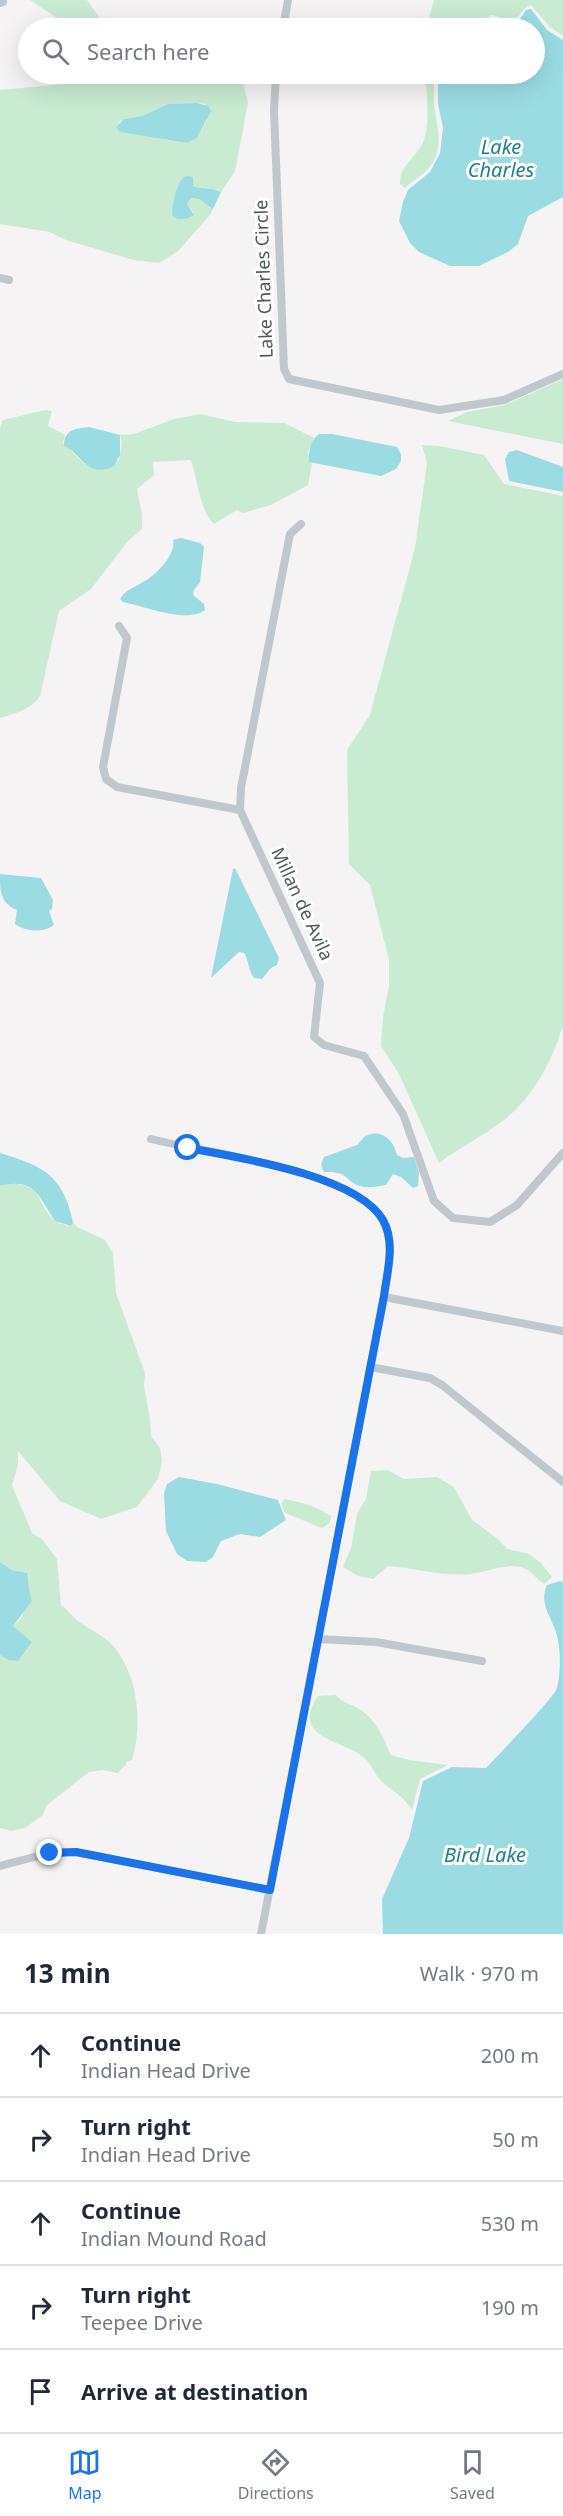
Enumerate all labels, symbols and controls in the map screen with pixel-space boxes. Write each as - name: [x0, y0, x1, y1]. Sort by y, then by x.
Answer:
- search box: [18, 18, 545, 84]
- icon: search: [39, 35, 72, 68]
- text: Search here: [87, 36, 209, 66]
- water label: Lake Charles: [468, 133, 535, 183]
- street label: Lake Charles Circle: [248, 199, 278, 359]
- street label: Millan de Avila: [266, 843, 340, 964]
- route start: [174, 1134, 200, 1160]
- route end: [36, 1839, 62, 1865]
- water label: Bird Lake: [444, 1841, 526, 1868]
- text: 13 min: [24, 1955, 111, 1991]
- text: Walk · 970 m: [420, 1960, 539, 1987]
- text: Continue: [81, 2027, 181, 2057]
- icon: ahead: [24, 2039, 57, 2072]
- text: 200 m: [481, 2042, 539, 2069]
- text: Indian Head Drive: [81, 2057, 251, 2084]
- text: Turn right: [81, 2111, 191, 2141]
- icon: right: [24, 2123, 57, 2156]
- text: 50 m: [492, 2126, 539, 2153]
- text: Indian Head Drive: [81, 2141, 251, 2168]
- text: Continue: [81, 2195, 181, 2225]
- icon: ahead: [24, 2207, 57, 2240]
- text: 530 m: [481, 2210, 539, 2237]
- text: Indian Mound Road: [81, 2225, 267, 2252]
- text: Turn right: [81, 2279, 191, 2309]
- icon: right: [24, 2291, 57, 2324]
- text: 190 m: [481, 2294, 539, 2321]
- text: Teepee Drive: [81, 2309, 203, 2336]
- icon: arrive: [24, 2375, 57, 2408]
- text: Arrive at destination: [81, 2376, 308, 2406]
- tab: Map: [68, 2446, 101, 2504]
- tab: Directions: [238, 2446, 314, 2504]
- tab: Saved: [450, 2446, 495, 2504]

